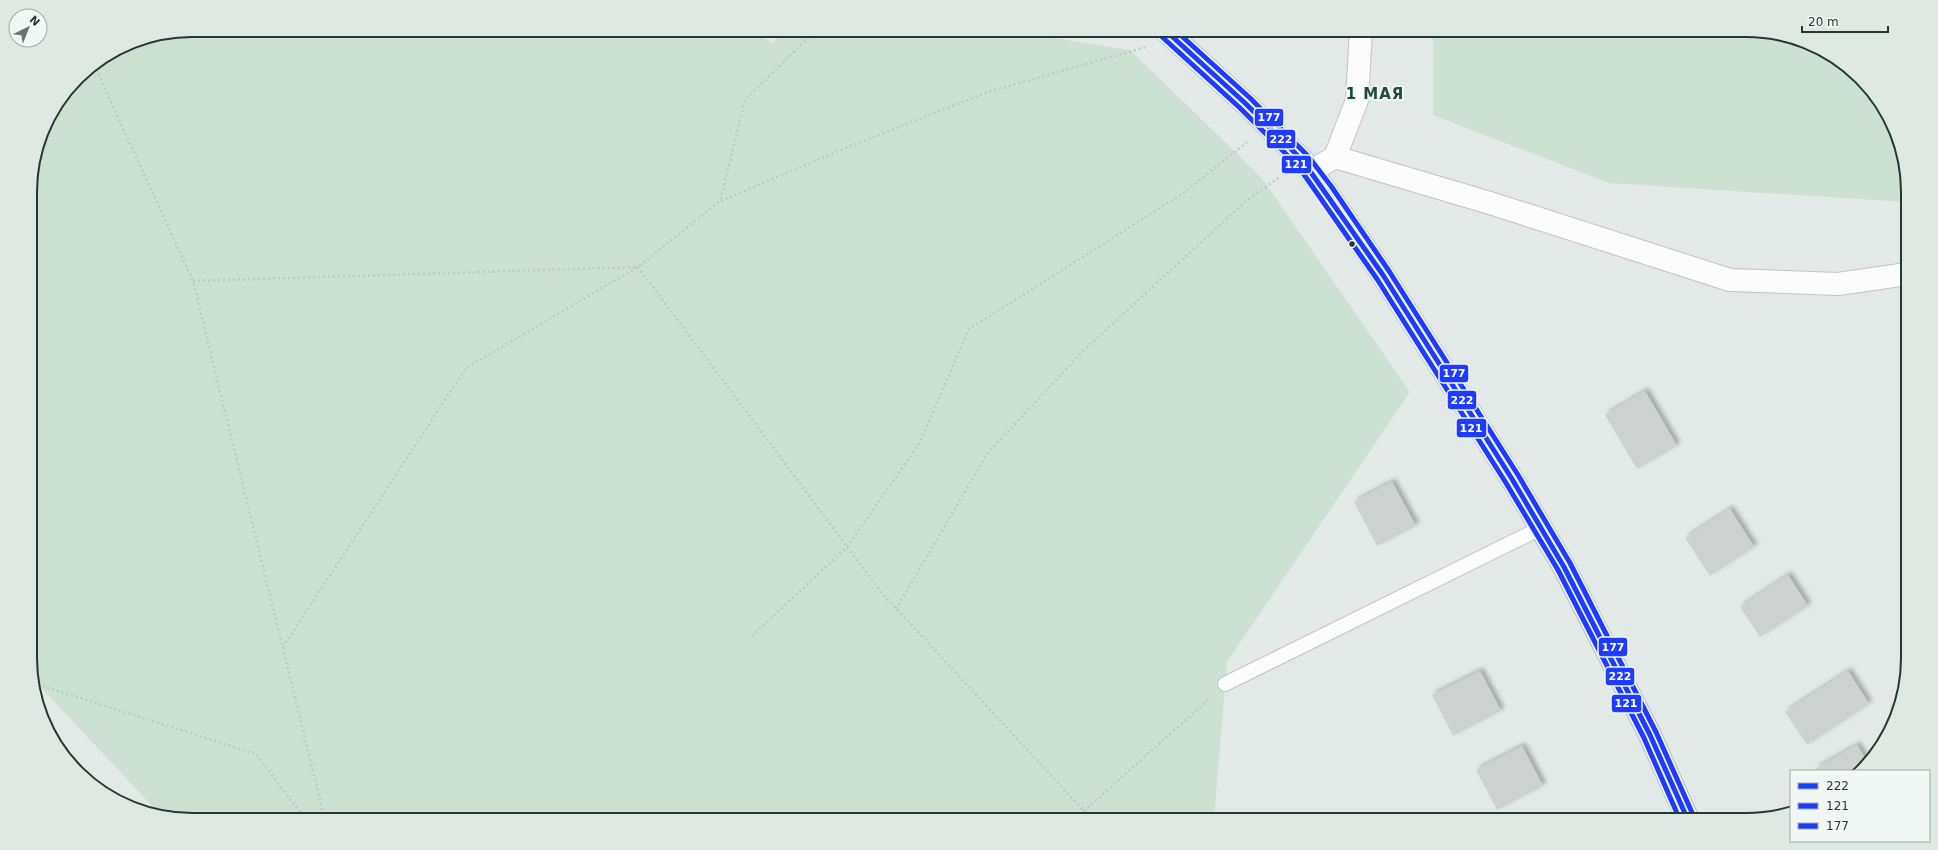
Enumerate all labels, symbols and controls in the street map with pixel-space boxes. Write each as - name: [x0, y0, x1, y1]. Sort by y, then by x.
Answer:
- north arrow: [8, 8, 48, 48]
- scale bar: [1802, 8, 1888, 34]
- text: N: [27, 13, 42, 29]
- text: 20 m: [1808, 15, 1839, 29]
- district label: 1 МАЯ: [1346, 85, 1404, 103]
- line badge: 177: [1254, 108, 1284, 127]
- text: 177: [1258, 111, 1280, 124]
- line badge: 222: [1266, 129, 1296, 149]
- text: 222: [1270, 133, 1292, 146]
- line badge: 121: [1281, 155, 1312, 174]
- text: 121: [1285, 158, 1307, 171]
- unlabelled marker: [1347, 239, 1357, 249]
- line badge: 177: [1439, 364, 1469, 383]
- text: 177: [1443, 367, 1465, 380]
- line badge: 222: [1447, 390, 1477, 410]
- text: 222: [1451, 394, 1473, 407]
- line badge: 121: [1456, 418, 1487, 438]
- text: 121: [1460, 422, 1482, 435]
- line badge: 177: [1598, 637, 1628, 657]
- text: 177: [1602, 641, 1624, 654]
- line badge: 222: [1605, 667, 1635, 686]
- text: 222: [1609, 670, 1631, 683]
- line badge: 121: [1611, 694, 1642, 713]
- text: 121: [1615, 697, 1637, 710]
- legend: [1790, 770, 1930, 842]
- text: 222: [1826, 779, 1849, 793]
- text: 121: [1826, 799, 1849, 813]
- text: 177: [1826, 819, 1849, 833]

